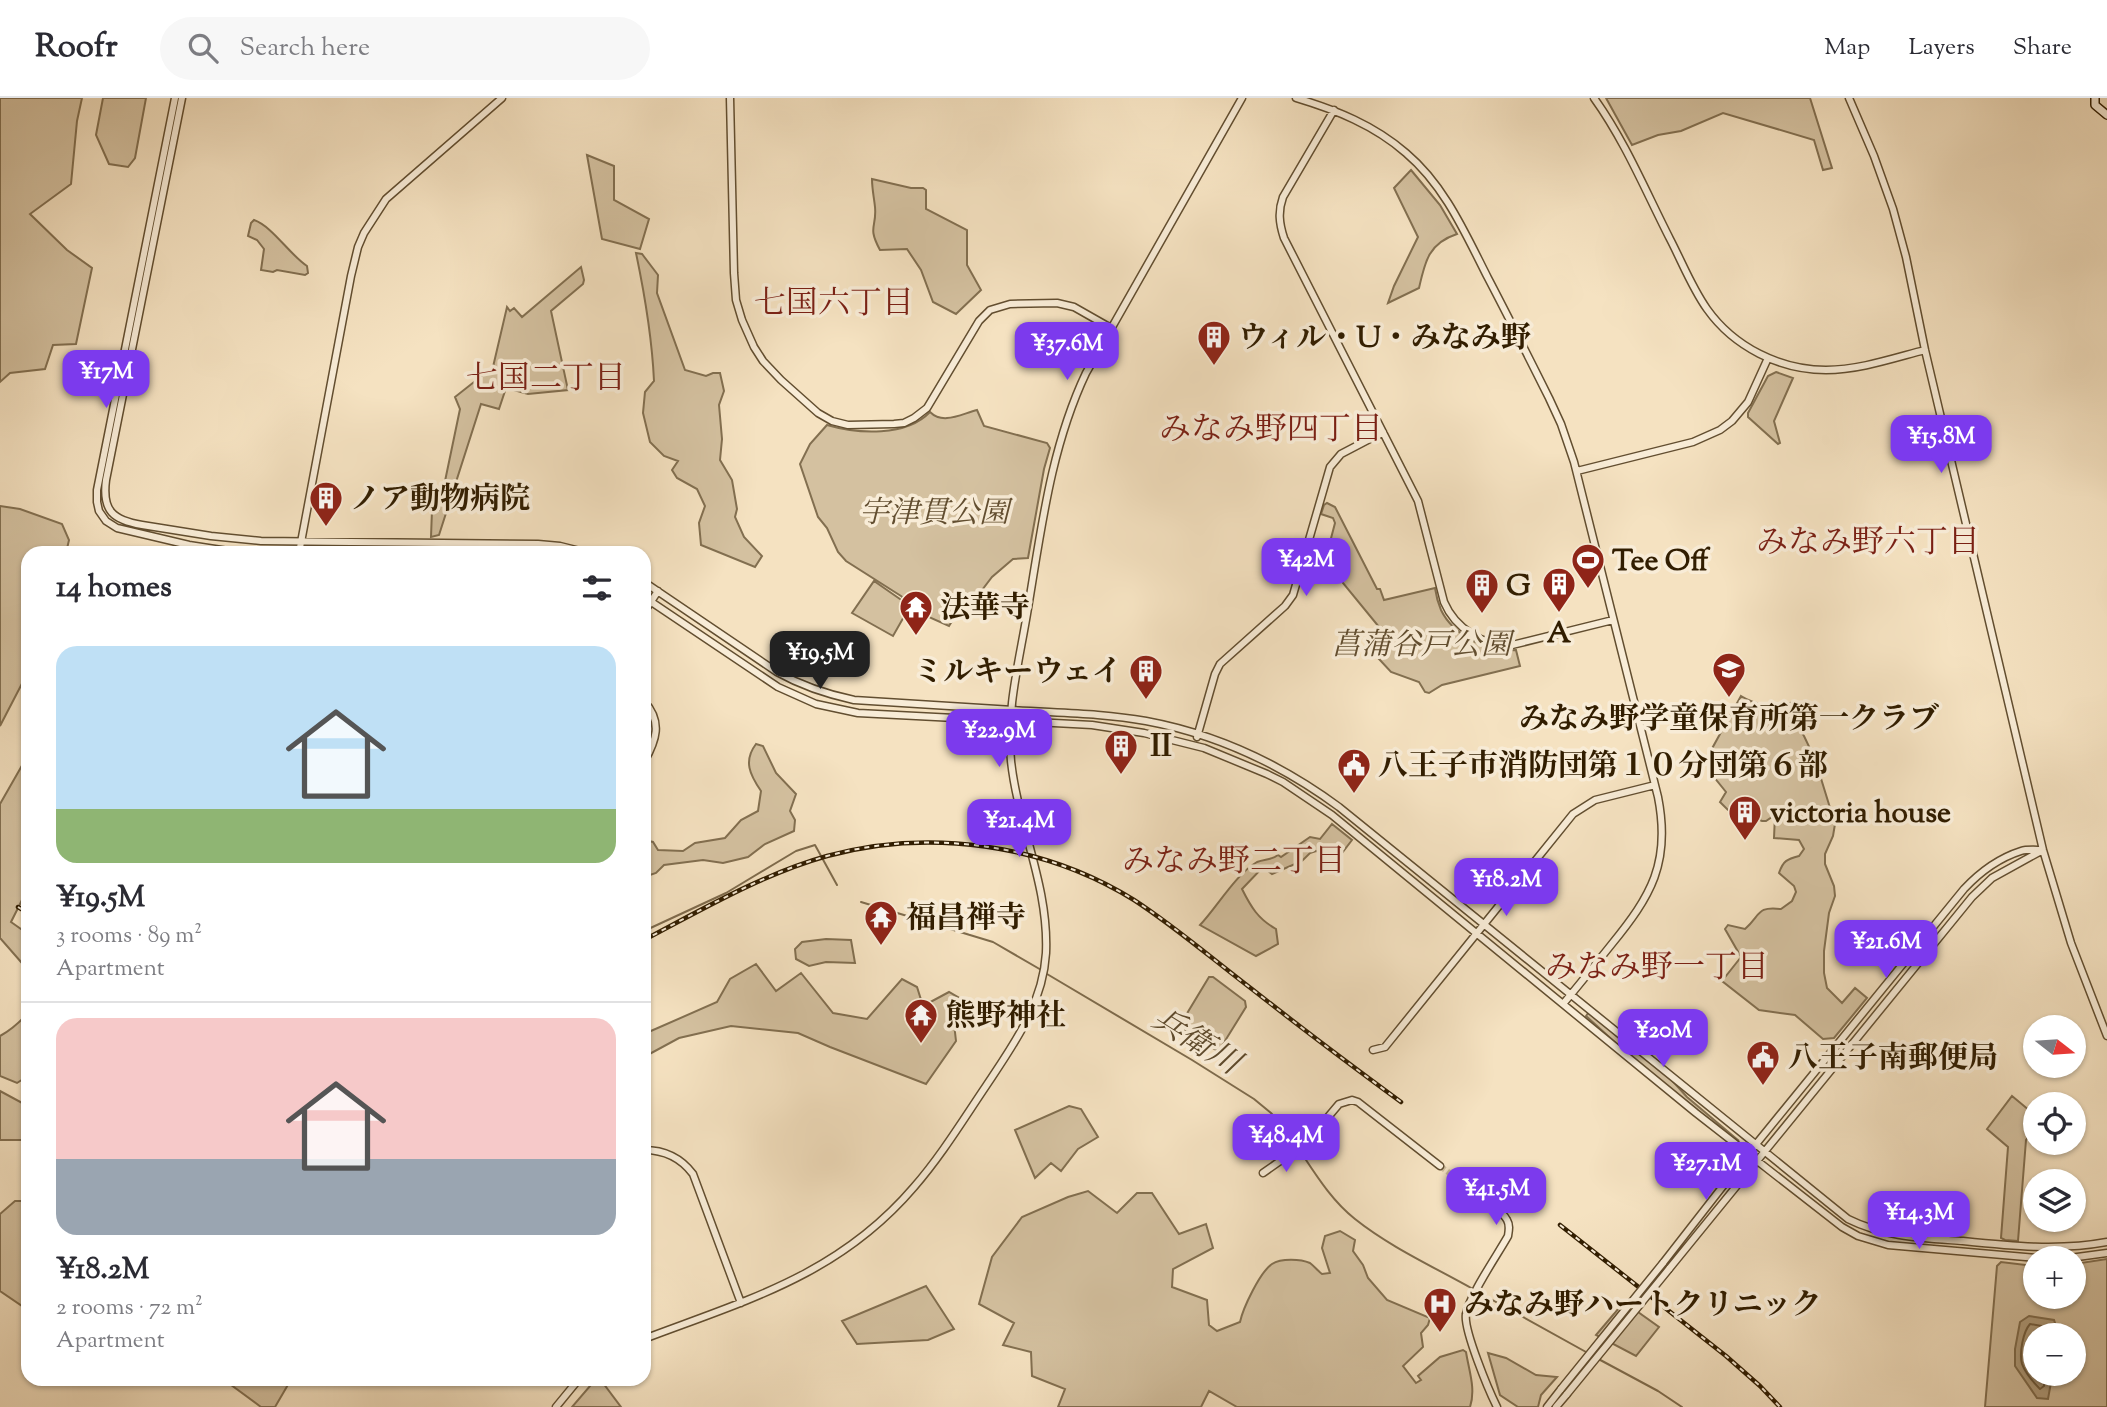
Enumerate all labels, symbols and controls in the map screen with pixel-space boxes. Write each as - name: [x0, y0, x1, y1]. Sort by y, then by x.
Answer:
- search box: [160, 17, 650, 80]
- text: Roofr: [35, 24, 118, 72]
- icon: search: [184, 29, 222, 67]
- text: Search here: [240, 30, 370, 67]
- text: Map: [1824, 31, 1870, 65]
- text: Layers: [1908, 31, 1975, 65]
- text: Share: [2013, 31, 2072, 65]
- district label: 七国六丁目: [754, 282, 914, 328]
- building icon: ウィル・U・みなみ野: [1195, 318, 1233, 367]
- place label: ウィル・U・みなみ野: [1238, 318, 1531, 361]
- pin: ¥37.6M: [1010, 322, 1124, 382]
- text: ¥37.6M: [1031, 328, 1103, 361]
- pin: ¥17M: [65, 350, 147, 410]
- text: ¥17M: [79, 356, 133, 389]
- district label: 七国二丁目: [466, 357, 626, 403]
- district label: みなみ野四丁目: [1159, 408, 1383, 454]
- pin: ¥15.8M: [1884, 416, 1998, 475]
- text: ¥15.8M: [1907, 421, 1975, 454]
- building icon: ノア動物病院: [307, 479, 345, 528]
- place label: ノア動物病院: [350, 479, 530, 522]
- park label: 宇津貫公園: [859, 493, 1014, 536]
- district label: みなみ野六丁目: [1756, 521, 1980, 567]
- pin: ¥42M: [1265, 538, 1347, 598]
- sports icon: Tee Off: [1569, 541, 1607, 590]
- place label: Tee Off: [1612, 541, 1710, 584]
- text: ¥42M: [1278, 544, 1334, 577]
- building icon: A: [1540, 565, 1578, 614]
- building icon: G: [1463, 566, 1501, 615]
- place label: G: [1506, 566, 1531, 609]
- text: 14 homes: [56, 567, 172, 610]
- icon: filters: [578, 569, 616, 607]
- temple icon: 法華寺: [897, 588, 935, 637]
- place label: 法華寺: [940, 588, 1030, 631]
- place label: A: [1547, 613, 1572, 656]
- park label: 菖蒲谷戸公園: [1331, 625, 1516, 668]
- pin: ¥19.5M: [763, 632, 877, 691]
- text: ¥19.5M: [786, 637, 854, 670]
- school or university icon: みなみ野学童保育所第一クラブ: [1710, 650, 1748, 699]
- place label: ミルキーウェイ: [913, 652, 1122, 695]
- building icon: ミルキーウェイ: [1127, 652, 1165, 701]
- icon: home: [273, 691, 399, 817]
- place label: みなみ野学童保育所第一クラブ: [1519, 699, 1939, 742]
- pin: ¥22.9M: [942, 710, 1056, 769]
- text: ¥22.9M: [962, 715, 1036, 748]
- building icon: Ⅱ: [1102, 727, 1140, 776]
- place label: Ⅱ: [1146, 727, 1176, 770]
- public building icon: 八王子市消防団第１０分団第６部: [1335, 746, 1373, 795]
- place label: 八王子市消防団第１０分団第６部: [1378, 746, 1828, 789]
- building icon: victoria house: [1726, 793, 1764, 842]
- place label: victoria house: [1770, 793, 1951, 836]
- pin: ¥21.4M: [962, 800, 1076, 859]
- text: ¥21.4M: [983, 805, 1055, 838]
- district label: みなみ野二丁目: [1122, 840, 1346, 886]
- pin: ¥18.2M: [1449, 858, 1563, 918]
- text: ¥18.2M: [1470, 864, 1542, 897]
- text: ¥19.5M: [56, 877, 145, 920]
- temple icon: 福昌禅寺: [862, 898, 900, 947]
- place label: 福昌禅寺: [906, 898, 1026, 941]
- text: 3 rooms · 89 m²: [56, 920, 202, 953]
- pin: ¥21.6M: [1829, 920, 1943, 980]
- text: ¥21.6M: [1850, 926, 1922, 959]
- district label: みなみ野一丁目: [1545, 946, 1769, 992]
- text: Apartment: [56, 953, 165, 986]
- temple icon: 熊野神社: [902, 996, 940, 1045]
- place label: 熊野神社: [946, 996, 1066, 1039]
- water label: 兵衛川: [1143, 998, 1251, 1089]
- pin: ¥20M: [1622, 1010, 1704, 1069]
- text: ¥20M: [1634, 1015, 1692, 1048]
- north arrow: [2023, 1015, 2086, 1078]
- map controls: [2023, 1015, 2086, 1386]
- public building icon: 八王子南郵便局: [1744, 1038, 1782, 1087]
- place label: 八王子南郵便局: [1788, 1038, 1998, 1081]
- icon: home: [273, 1063, 399, 1189]
- button: locate: [2023, 1092, 2086, 1155]
- pin: ¥48.4M: [1229, 1114, 1343, 1174]
- text: ¥48.4M: [1249, 1120, 1323, 1153]
- pin: ¥27.1M: [1649, 1142, 1763, 1202]
- text: ¥27.1M: [1671, 1148, 1741, 1181]
- pin: ¥41.5M: [1439, 1168, 1553, 1227]
- button: layers: [2023, 1169, 2086, 1232]
- text: ¥41.5M: [1462, 1173, 1530, 1206]
- pin: ¥14.3M: [1862, 1192, 1976, 1251]
- text: ¥14.3M: [1884, 1197, 1954, 1230]
- button: +: [2023, 1246, 2086, 1309]
- text: ¥18.2M: [56, 1249, 149, 1292]
- hospital icon: みなみ野ハートクリニック: [1421, 1285, 1459, 1334]
- place label: みなみ野ハートクリニック: [1464, 1285, 1822, 1328]
- text: 2 rooms · 72 m²: [56, 1292, 203, 1325]
- button: −: [2023, 1323, 2086, 1386]
- text: Apartment: [56, 1325, 165, 1358]

